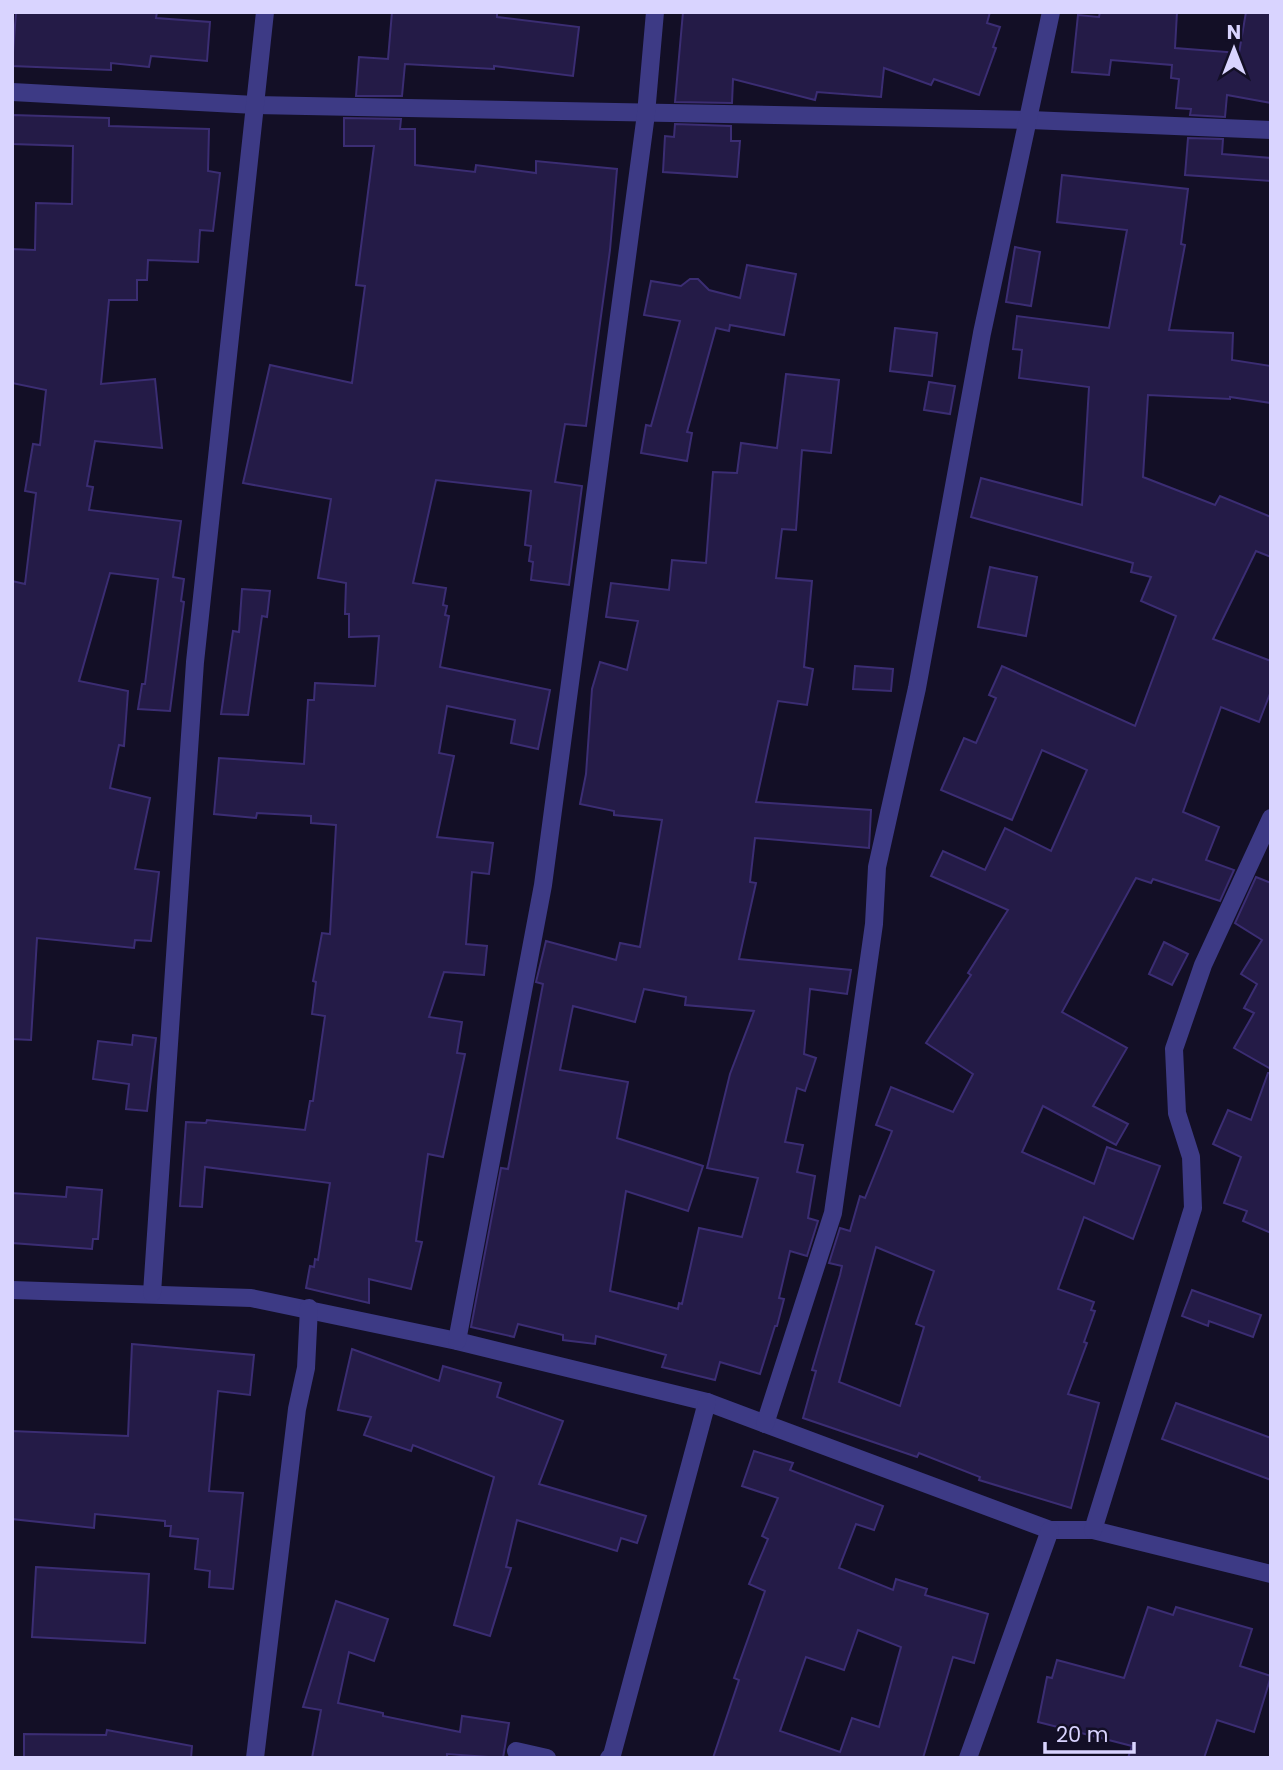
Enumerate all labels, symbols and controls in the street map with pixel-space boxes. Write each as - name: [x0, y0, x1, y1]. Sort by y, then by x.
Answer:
- north arrow: [1199, 14, 1269, 84]
- text: N: [1227, 19, 1241, 46]
- scale bar: [1045, 1710, 1134, 1754]
- text: 20 m: [1056, 1720, 1109, 1749]

